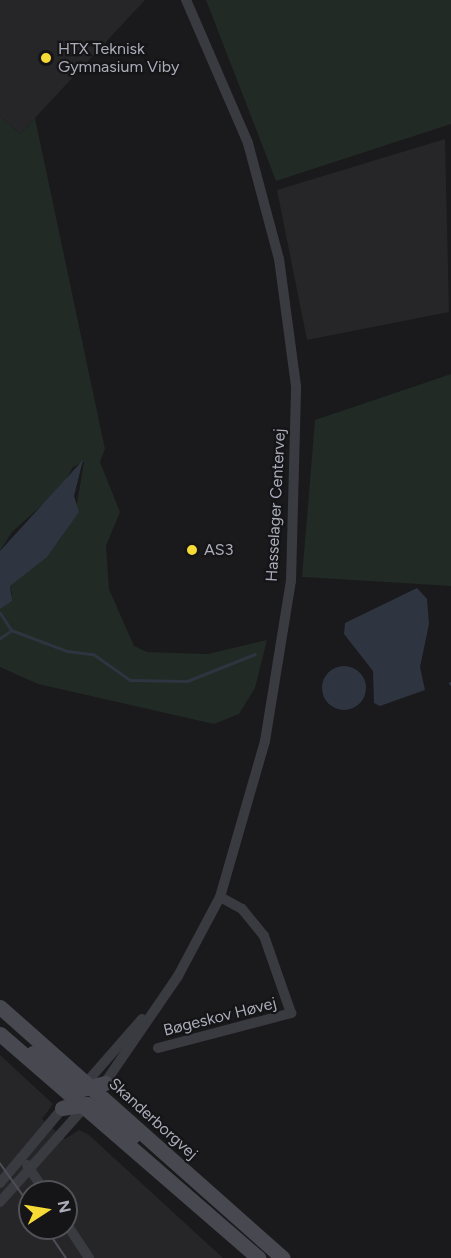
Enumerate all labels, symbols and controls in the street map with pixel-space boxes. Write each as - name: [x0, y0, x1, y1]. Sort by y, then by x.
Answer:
- place label: HTX Teknisk Gymnasium Viby: [58, 39, 179, 77]
- marker: HTX Teknisk Gymnasium Viby: [39, 51, 53, 65]
- street label: Hasselager Centervej: [262, 428, 290, 582]
- place label: AS3: [204, 540, 233, 560]
- marker: AS3: [185, 543, 199, 557]
- street label: Bøgeskov Høvej: [162, 994, 278, 1040]
- street label: Skanderborgvej: [105, 1074, 201, 1164]
- north arrow: [18, 1180, 78, 1240]
- text: N: [54, 1199, 75, 1215]

